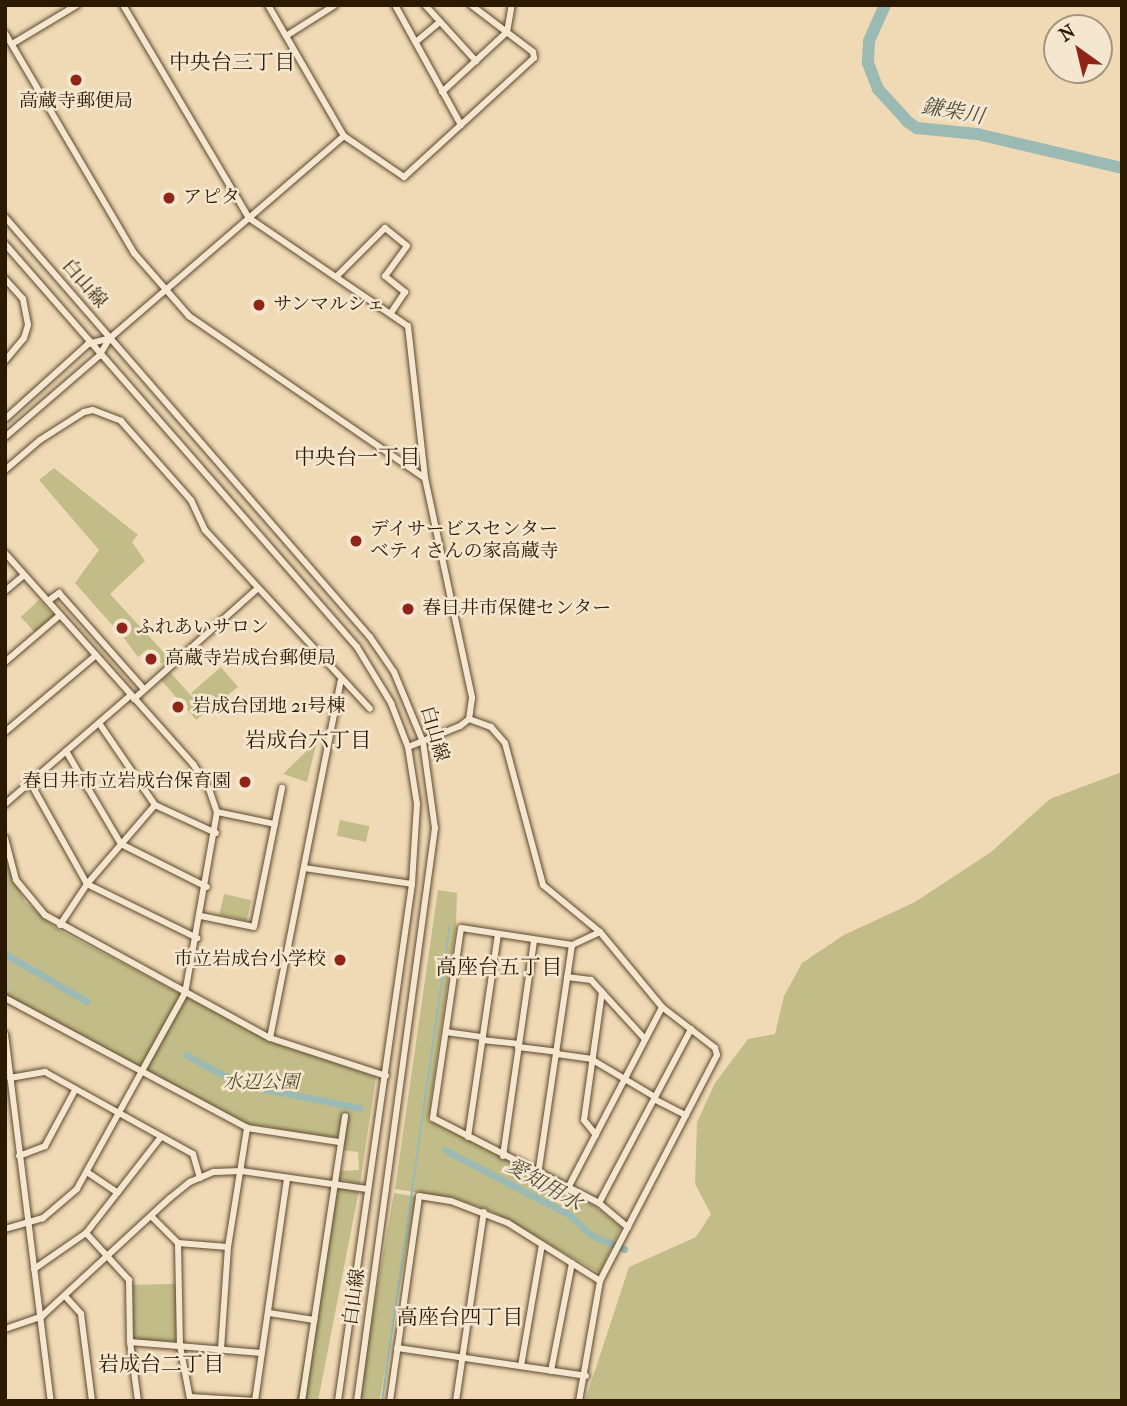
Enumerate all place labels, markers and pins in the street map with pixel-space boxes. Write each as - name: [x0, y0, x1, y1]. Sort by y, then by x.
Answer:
- marker: 高蔵寺郵便局: [68, 72, 84, 88]
- place label: 高蔵寺郵便局: [19, 91, 133, 113]
- place label: アピタ: [183, 187, 240, 209]
- marker: アピタ: [161, 190, 177, 206]
- place label: サンマルシェ: [273, 294, 387, 316]
- marker: サンマルシェ: [251, 297, 267, 313]
- place label: デイサービスセンター ベティさんの家高蔵寺: [370, 519, 560, 563]
- marker: デイサービスセンター ベティさんの家高蔵寺: [348, 533, 364, 549]
- place label: 春日井市保健センター: [422, 598, 612, 620]
- marker: 春日井市保健センター: [400, 601, 416, 617]
- place label: ふれあいサロン: [136, 617, 269, 639]
- marker: ふれあいサロン: [114, 620, 130, 636]
- place label: 高蔵寺岩成台郵便局: [165, 648, 336, 670]
- marker: 高蔵寺岩成台郵便局: [143, 651, 159, 667]
- place label: 岩成台団地 21号棟: [192, 696, 346, 718]
- marker: 岩成台団地 21号棟: [170, 699, 186, 715]
- place label: 春日井市立岩成台保育園: [22, 771, 231, 793]
- marker: 春日井市立岩成台保育園: [237, 774, 253, 790]
- place label: 市立岩成台小学校: [174, 949, 326, 971]
- marker: 市立岩成台小学校: [332, 952, 348, 968]

